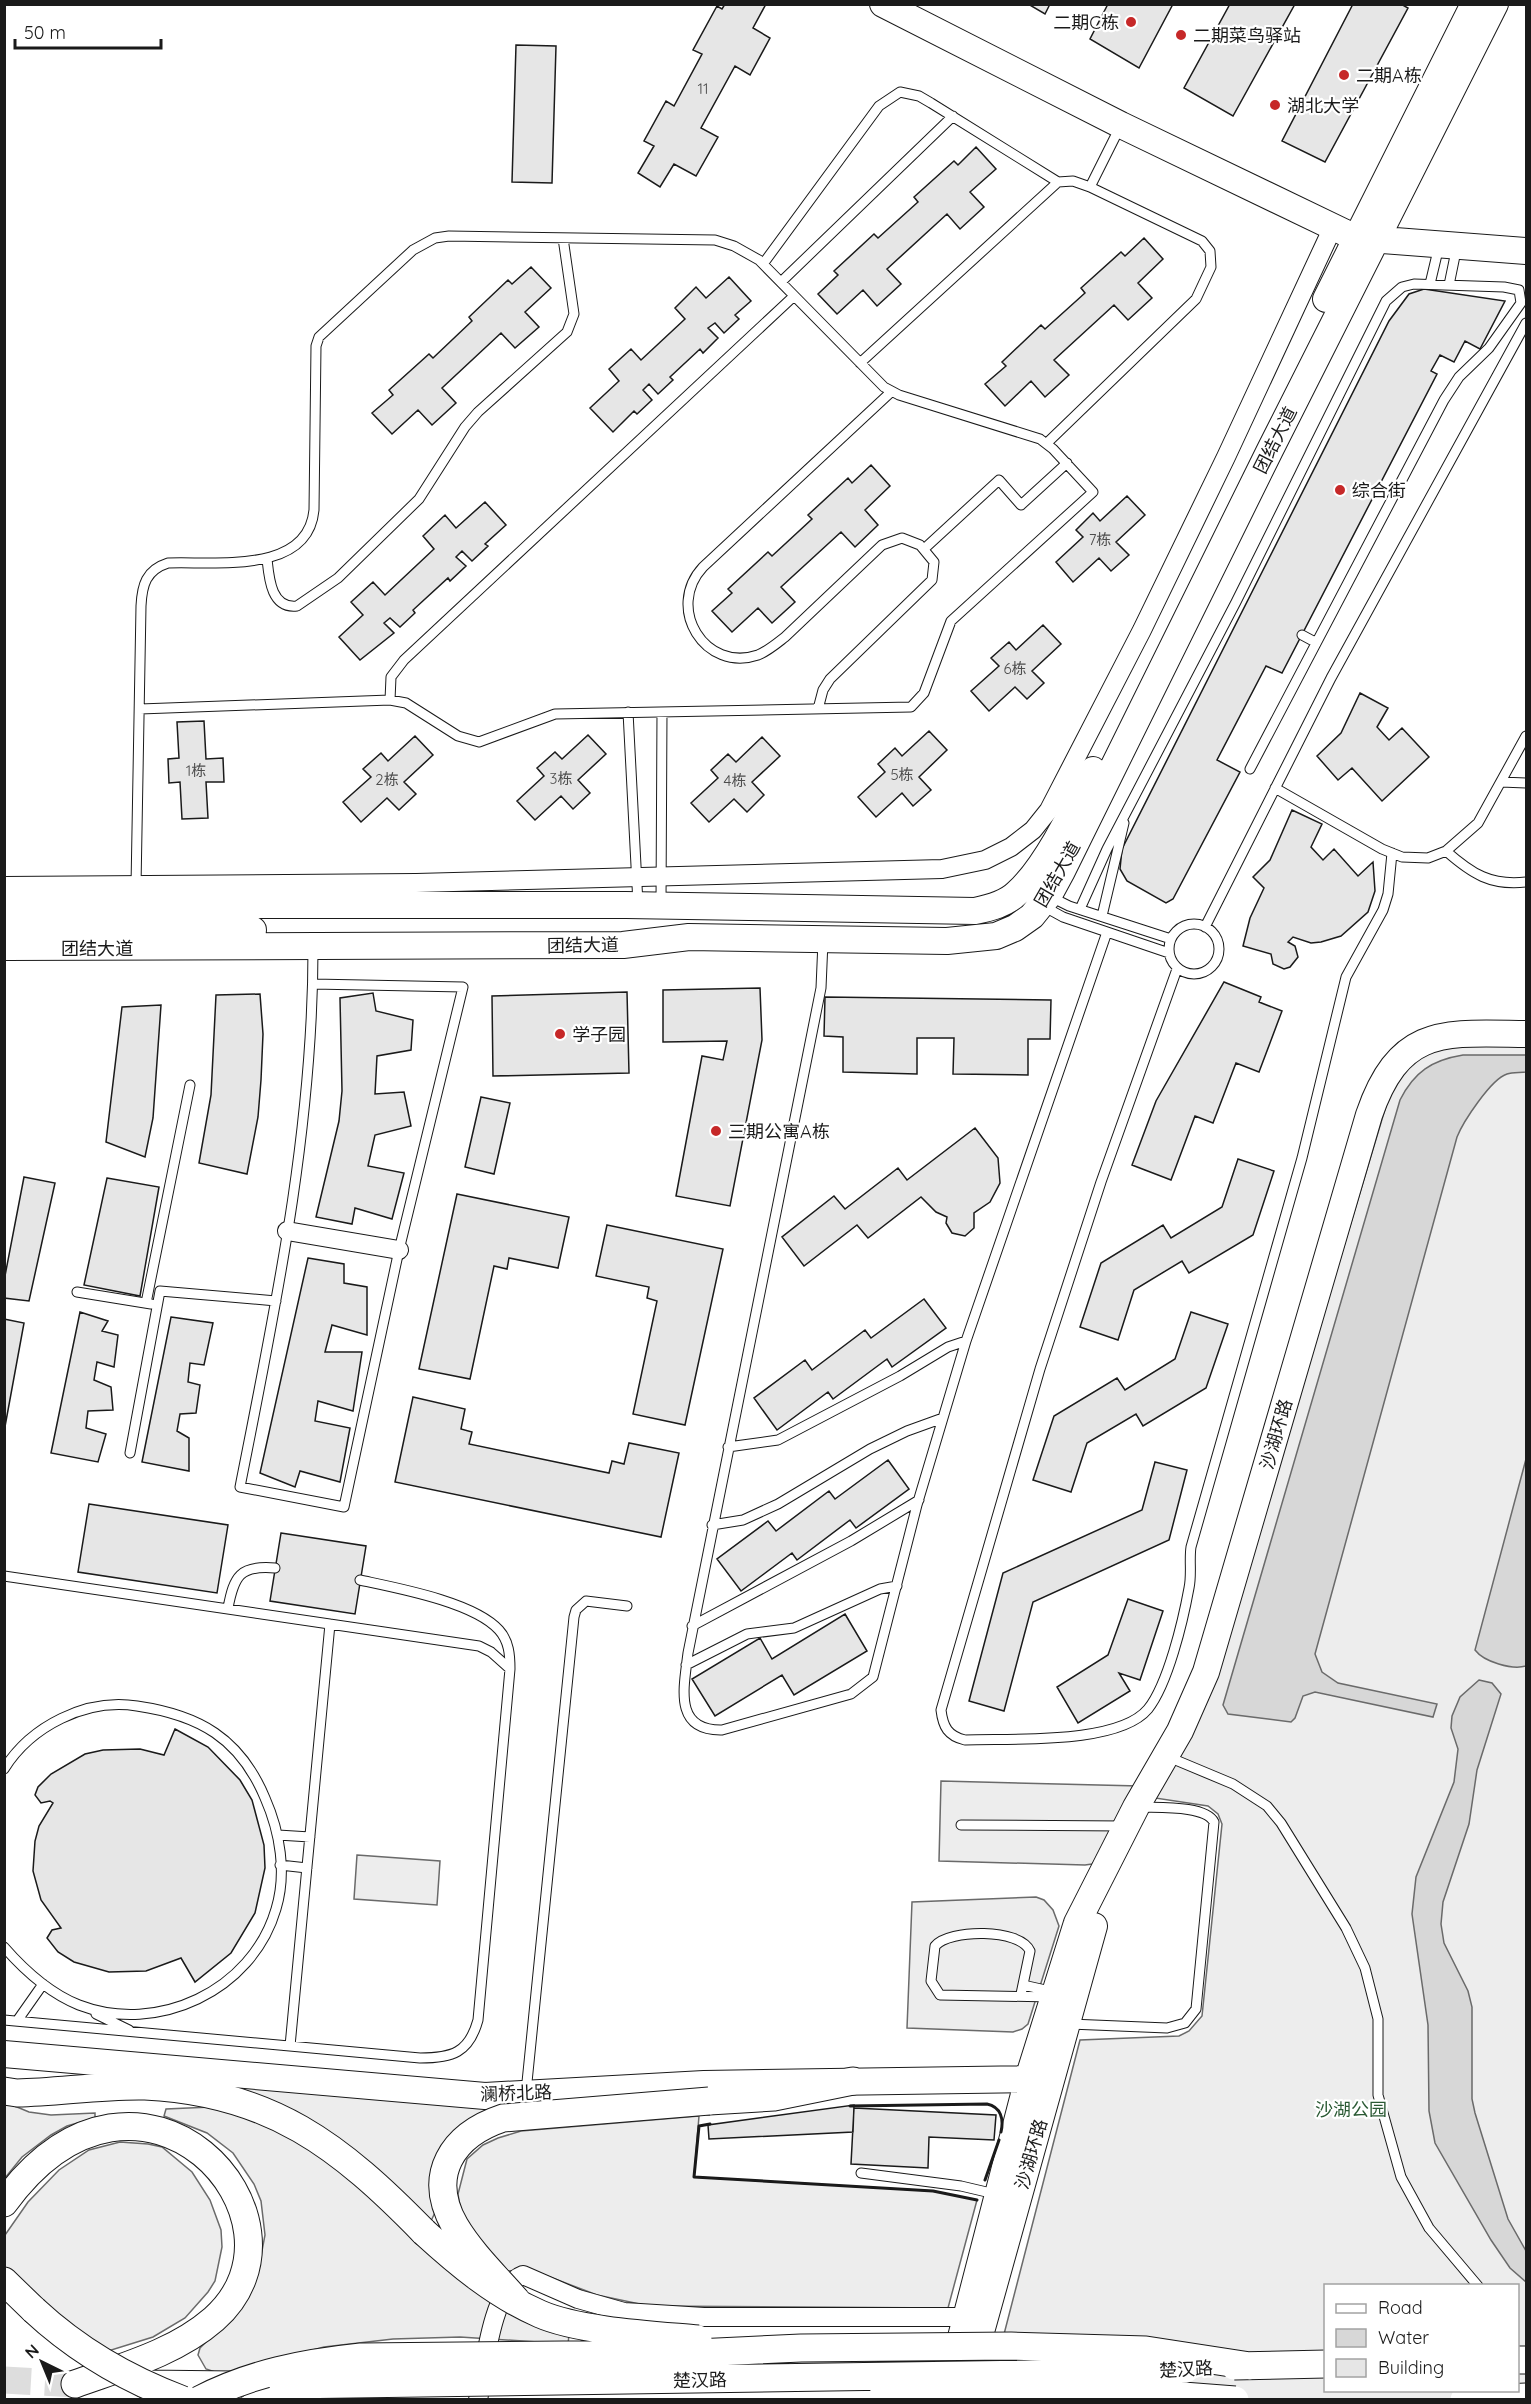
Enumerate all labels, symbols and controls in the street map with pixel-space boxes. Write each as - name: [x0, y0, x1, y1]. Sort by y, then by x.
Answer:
- place label: 二期C栋: [1053, 11, 1119, 34]
- scale bar: [15, 12, 160, 50]
- marker: 二期C栋: [1124, 15, 1138, 29]
- text: 50 m: [24, 21, 66, 44]
- place label: 二期菜鸟驿站: [1193, 24, 1301, 47]
- marker: 二期菜鸟驿站: [1174, 28, 1188, 42]
- place label: 二期A栋: [1356, 64, 1422, 87]
- marker: 二期A栋: [1337, 68, 1351, 82]
- house number: 11: [697, 79, 709, 98]
- place label: 湖北大学: [1287, 94, 1359, 117]
- marker: 湖北大学: [1268, 98, 1282, 112]
- street label: 团结大道: [1248, 403, 1302, 477]
- place label: 综合街: [1352, 479, 1406, 502]
- marker: 综合街: [1333, 483, 1347, 497]
- house number: 7栋: [1089, 530, 1111, 549]
- house number: 6栋: [1003, 659, 1027, 678]
- house number: 1栋: [186, 761, 206, 780]
- house number: 5栋: [890, 765, 914, 784]
- house number: 3栋: [550, 769, 572, 788]
- house number: 2栋: [375, 770, 399, 789]
- house number: 4栋: [724, 771, 746, 790]
- street label: 团结大道: [1029, 837, 1085, 911]
- street label: 团结大道: [547, 933, 619, 957]
- street label: 团结大道: [61, 937, 133, 960]
- place label: 学子园: [572, 1023, 626, 1046]
- marker: 学子园: [553, 1027, 567, 1041]
- place label: 三期公寓A栋: [728, 1120, 830, 1143]
- marker: 三期公寓A栋: [709, 1124, 723, 1138]
- street label: 沙湖环路: [1255, 1396, 1297, 1472]
- street label: 澜桥北路: [480, 2080, 552, 2106]
- park label: 沙湖公园: [1315, 2098, 1387, 2121]
- street label: 沙湖环路: [1010, 2116, 1052, 2192]
- legend: [1324, 2284, 1519, 2392]
- text: Road: [1378, 2296, 1423, 2319]
- text: Water: [1378, 2326, 1429, 2349]
- north arrow: [12, 2332, 72, 2392]
- text: N: [21, 2340, 43, 2362]
- street label: 楚汉路: [1158, 2356, 1214, 2382]
- text: Building: [1378, 2356, 1444, 2379]
- street label: 楚汉路: [673, 2368, 727, 2392]

